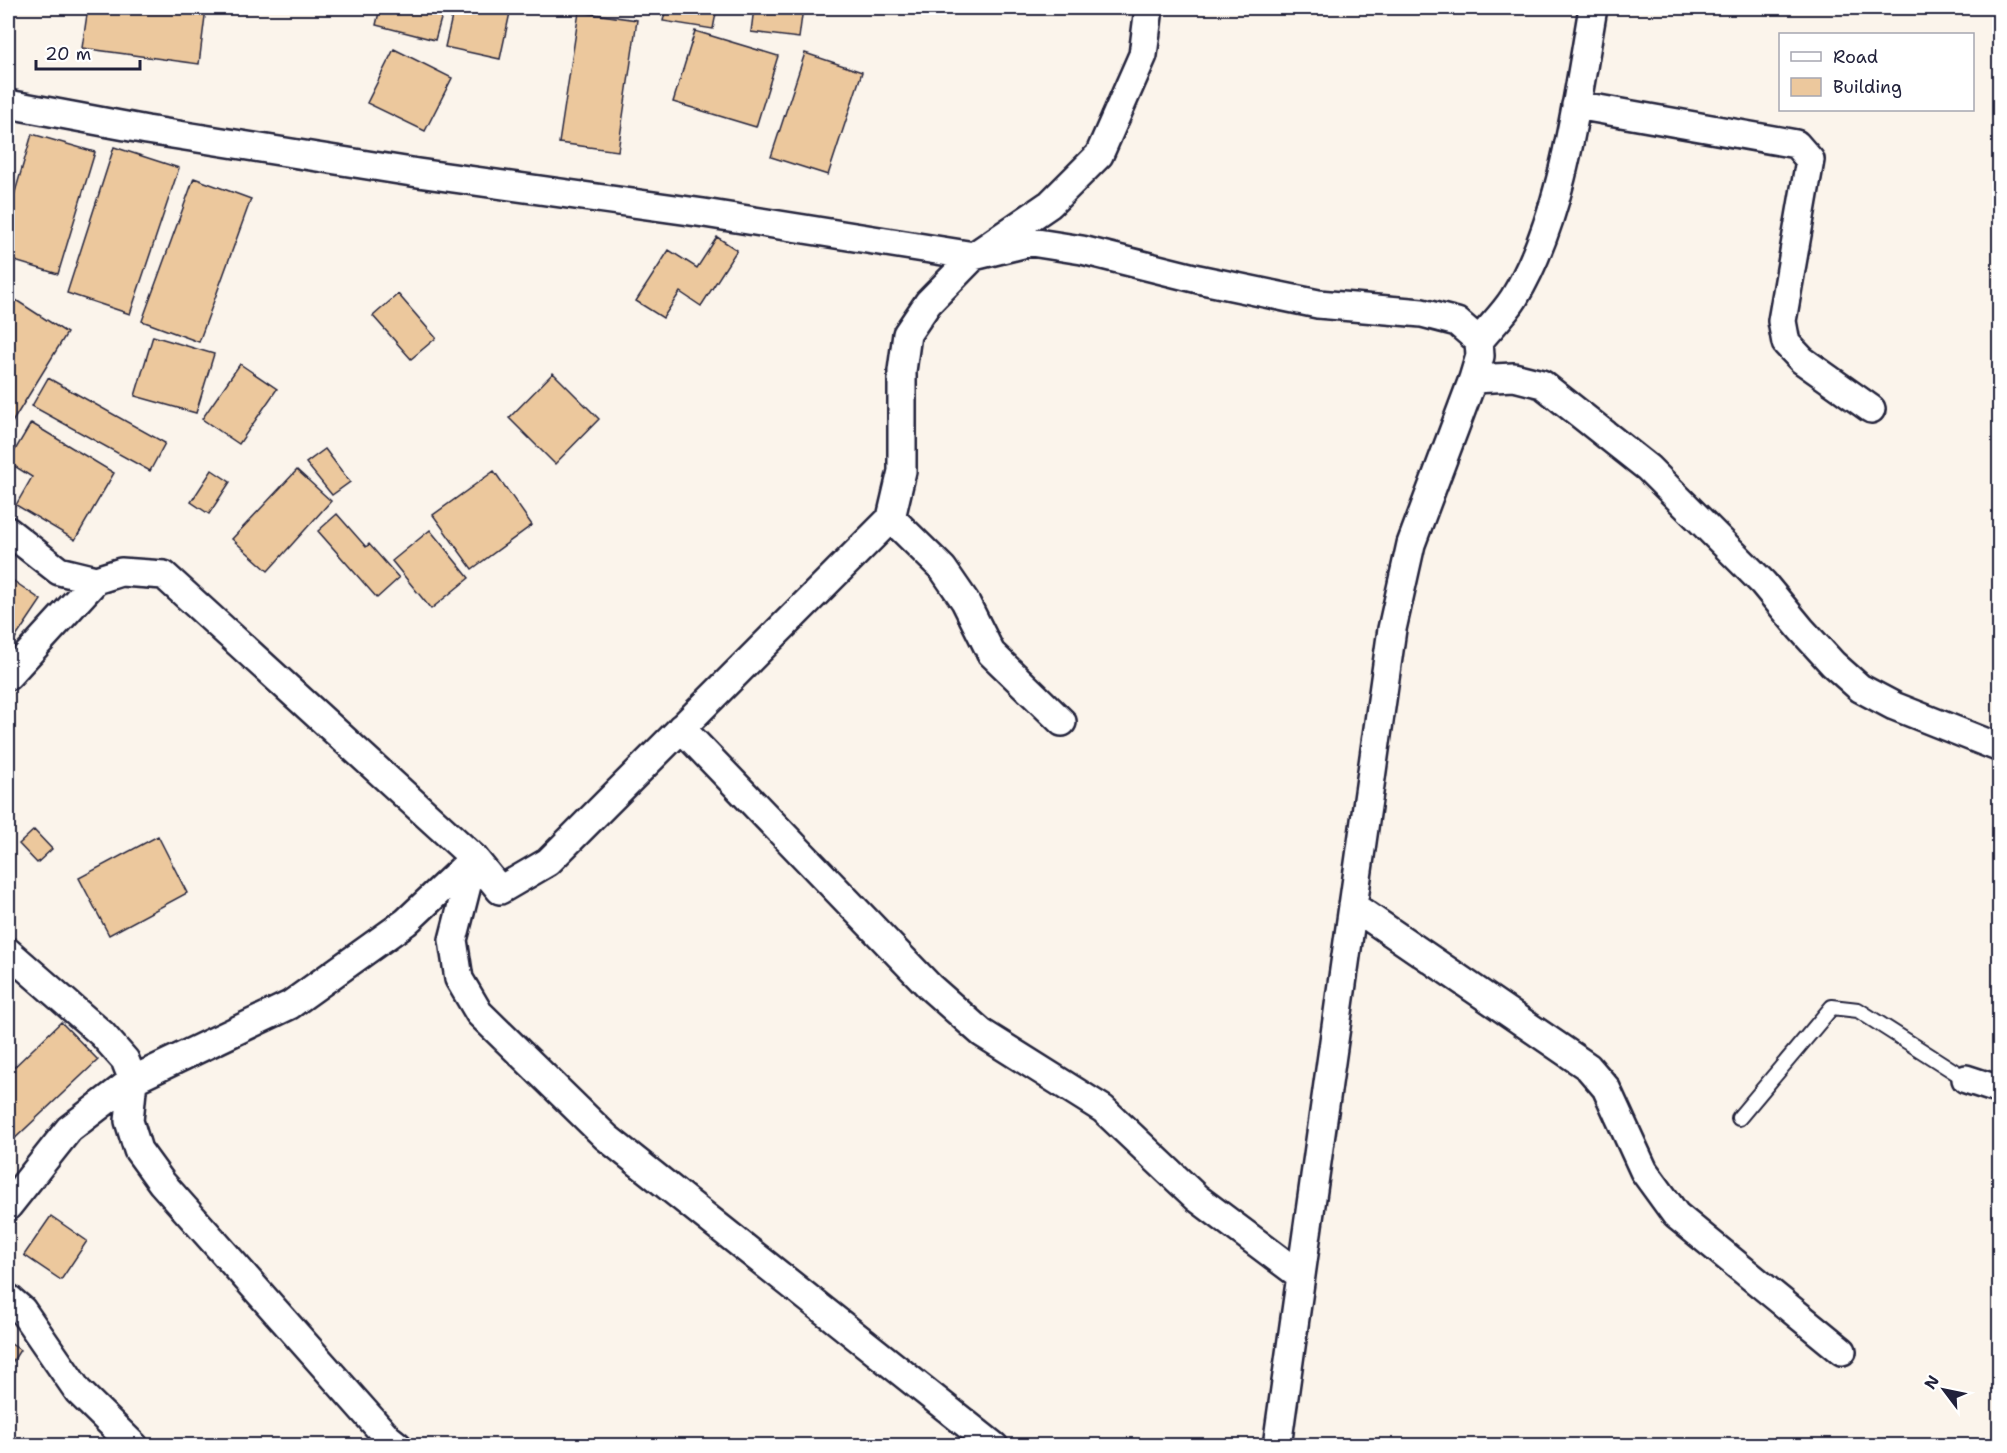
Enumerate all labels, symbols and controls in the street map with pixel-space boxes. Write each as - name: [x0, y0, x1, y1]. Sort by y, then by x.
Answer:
- scale bar: [36, 33, 140, 71]
- legend: [1779, 33, 1974, 111]
- text: 20 m: [45, 42, 91, 66]
- text: Road: [1833, 45, 1878, 69]
- text: Building: [1833, 75, 1902, 99]
- north arrow: [1914, 1360, 1974, 1420]
- text: N: [1919, 1371, 1944, 1393]

